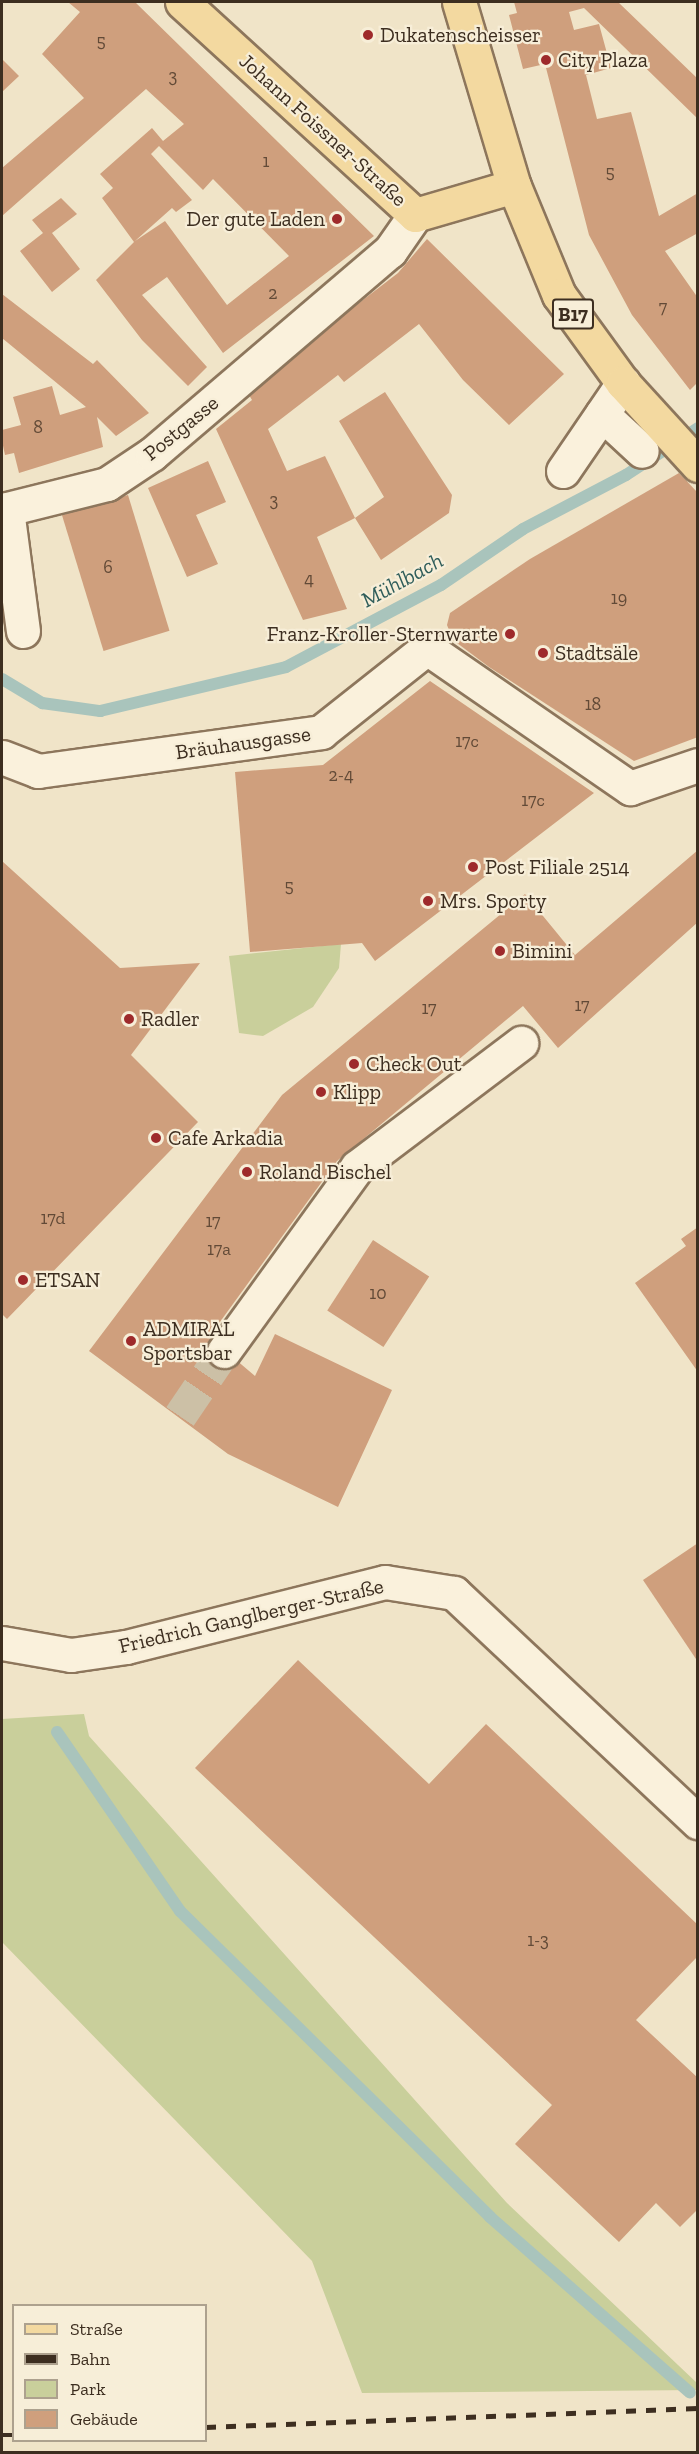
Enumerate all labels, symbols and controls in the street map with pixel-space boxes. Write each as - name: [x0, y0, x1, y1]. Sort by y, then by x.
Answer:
- place label: Dukatenscheisser: [380, 22, 541, 48]
- marker: Dukatenscheisser: [361, 28, 375, 42]
- house number: 5: [96, 30, 106, 52]
- place label: City Plaza: [558, 47, 648, 73]
- street label: Johann Foissner-Straße: [234, 48, 412, 212]
- marker: City Plaza: [539, 53, 553, 67]
- house number: 3: [169, 65, 177, 87]
- house number: 1: [263, 150, 269, 172]
- house number: 5: [605, 161, 615, 183]
- place label: Der gute Laden: [186, 206, 325, 232]
- marker: Der gute Laden: [330, 212, 344, 226]
- house number: 2: [268, 282, 278, 304]
- house number: 7: [659, 296, 667, 318]
- road number: B17: [550, 297, 596, 331]
- street label: Postgasse: [138, 390, 224, 466]
- house number: 8: [33, 416, 43, 438]
- house number: 3: [270, 489, 278, 511]
- water label: Mühlbach: [357, 547, 447, 613]
- house number: 6: [103, 556, 113, 578]
- house number: 4: [304, 568, 314, 590]
- house number: 19: [611, 587, 627, 609]
- place label: Franz-Kroller-Sternwarte: [267, 621, 498, 647]
- marker: Franz-Kroller-Sternwarte: [503, 627, 517, 641]
- place label: Stadtsäle: [555, 640, 638, 666]
- marker: Stadtsäle: [536, 646, 550, 660]
- house number: 18: [585, 693, 601, 715]
- street label: Bräuhausgasse: [174, 721, 312, 765]
- house number: 17c: [455, 730, 479, 752]
- house number: 2-4: [328, 764, 354, 786]
- house number: 17c: [521, 789, 545, 811]
- place label: Post Filiale 2514: [485, 854, 630, 880]
- marker: Post Filiale 2514: [466, 860, 480, 874]
- house number: 5: [284, 875, 294, 897]
- place label: Mrs. Sporty: [440, 888, 547, 914]
- marker: Mrs. Sporty: [421, 894, 435, 908]
- place label: Bimini: [512, 938, 572, 964]
- marker: Bimini: [493, 944, 507, 958]
- house number: 17: [574, 994, 590, 1016]
- house number: 17: [421, 997, 437, 1019]
- place label: Radler: [141, 1006, 200, 1032]
- marker: Radler: [122, 1012, 136, 1026]
- place label: Check Out: [366, 1051, 461, 1077]
- marker: Check Out: [347, 1057, 361, 1071]
- place label: Klipp: [333, 1079, 381, 1105]
- marker: Klipp: [314, 1085, 328, 1099]
- place label: Cafe Arkadia: [168, 1125, 284, 1151]
- marker: Cafe Arkadia: [149, 1131, 163, 1145]
- place label: Roland Bischel: [259, 1159, 391, 1185]
- marker: Roland Bischel: [240, 1165, 254, 1179]
- house number: 17d: [41, 1207, 65, 1229]
- house number: 17: [205, 1210, 221, 1232]
- house number: 17a: [207, 1238, 231, 1260]
- place label: ETSAN: [35, 1267, 100, 1293]
- marker: ETSAN: [16, 1273, 30, 1287]
- house number: 10: [369, 1282, 387, 1304]
- place label: ADMIRAL Sportsbar: [143, 1316, 234, 1366]
- marker: ADMIRAL Sportsbar: [124, 1334, 138, 1348]
- street label: Friedrich Ganglberger-Straße: [116, 1573, 386, 1659]
- house number: 1-3: [527, 1929, 549, 1951]
- legend: [12, 2304, 207, 2442]
- text: Straße: [70, 2318, 123, 2340]
- text: Bahn: [70, 2348, 110, 2370]
- text: Park: [70, 2378, 106, 2400]
- text: Gebäude: [70, 2408, 138, 2430]

